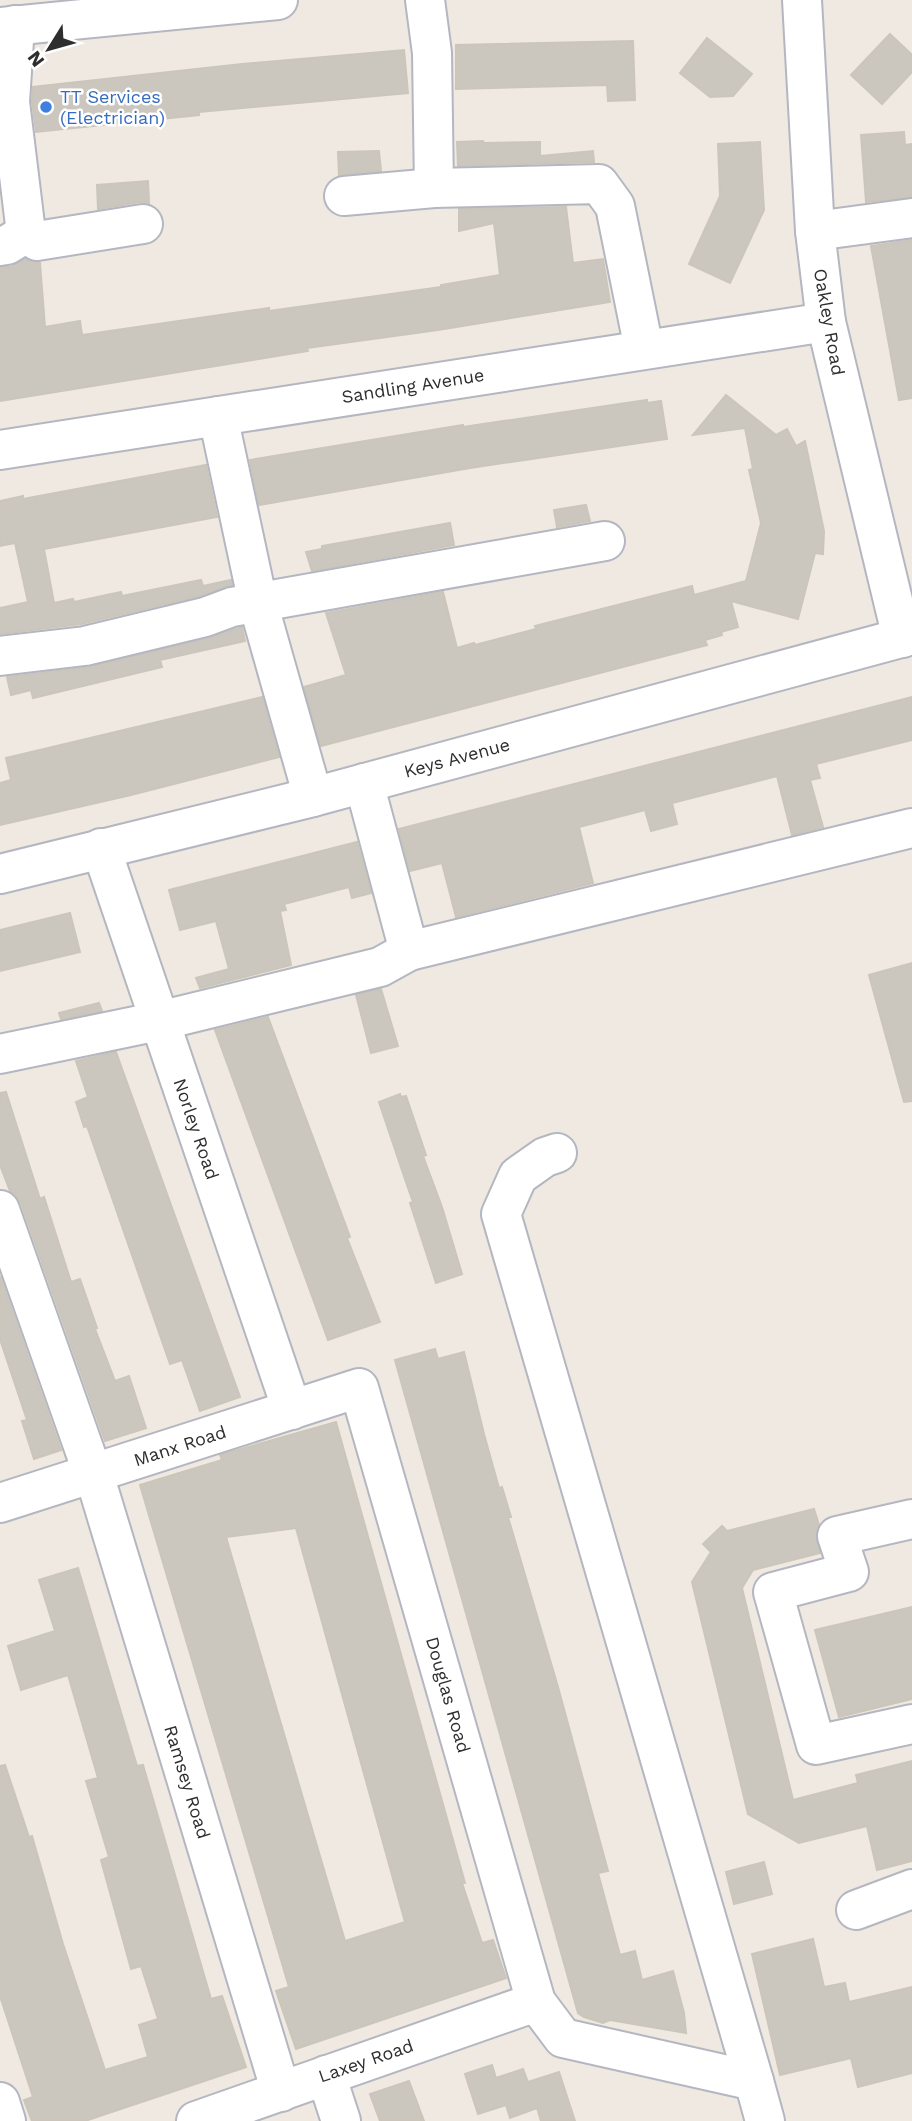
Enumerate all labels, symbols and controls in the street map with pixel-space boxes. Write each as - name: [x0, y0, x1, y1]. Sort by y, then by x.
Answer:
- north arrow: [14, 14, 84, 84]
- text: N: [22, 46, 49, 71]
- place label: TT Services (Electrician): [60, 86, 165, 128]
- marker: TT Services (Electrician): [38, 99, 54, 115]
- street label: Oakley Road: [810, 267, 849, 377]
- street label: Sandling Avenue: [340, 364, 486, 407]
- street label: Keys Avenue: [402, 733, 512, 782]
- street label: Norley Road: [169, 1075, 224, 1182]
- street label: Manx Road: [131, 1421, 229, 1470]
- street label: Douglas Road: [422, 1634, 475, 1755]
- street label: Ramsey Road: [160, 1723, 215, 1841]
- street label: Laxey Road: [316, 2034, 416, 2087]

